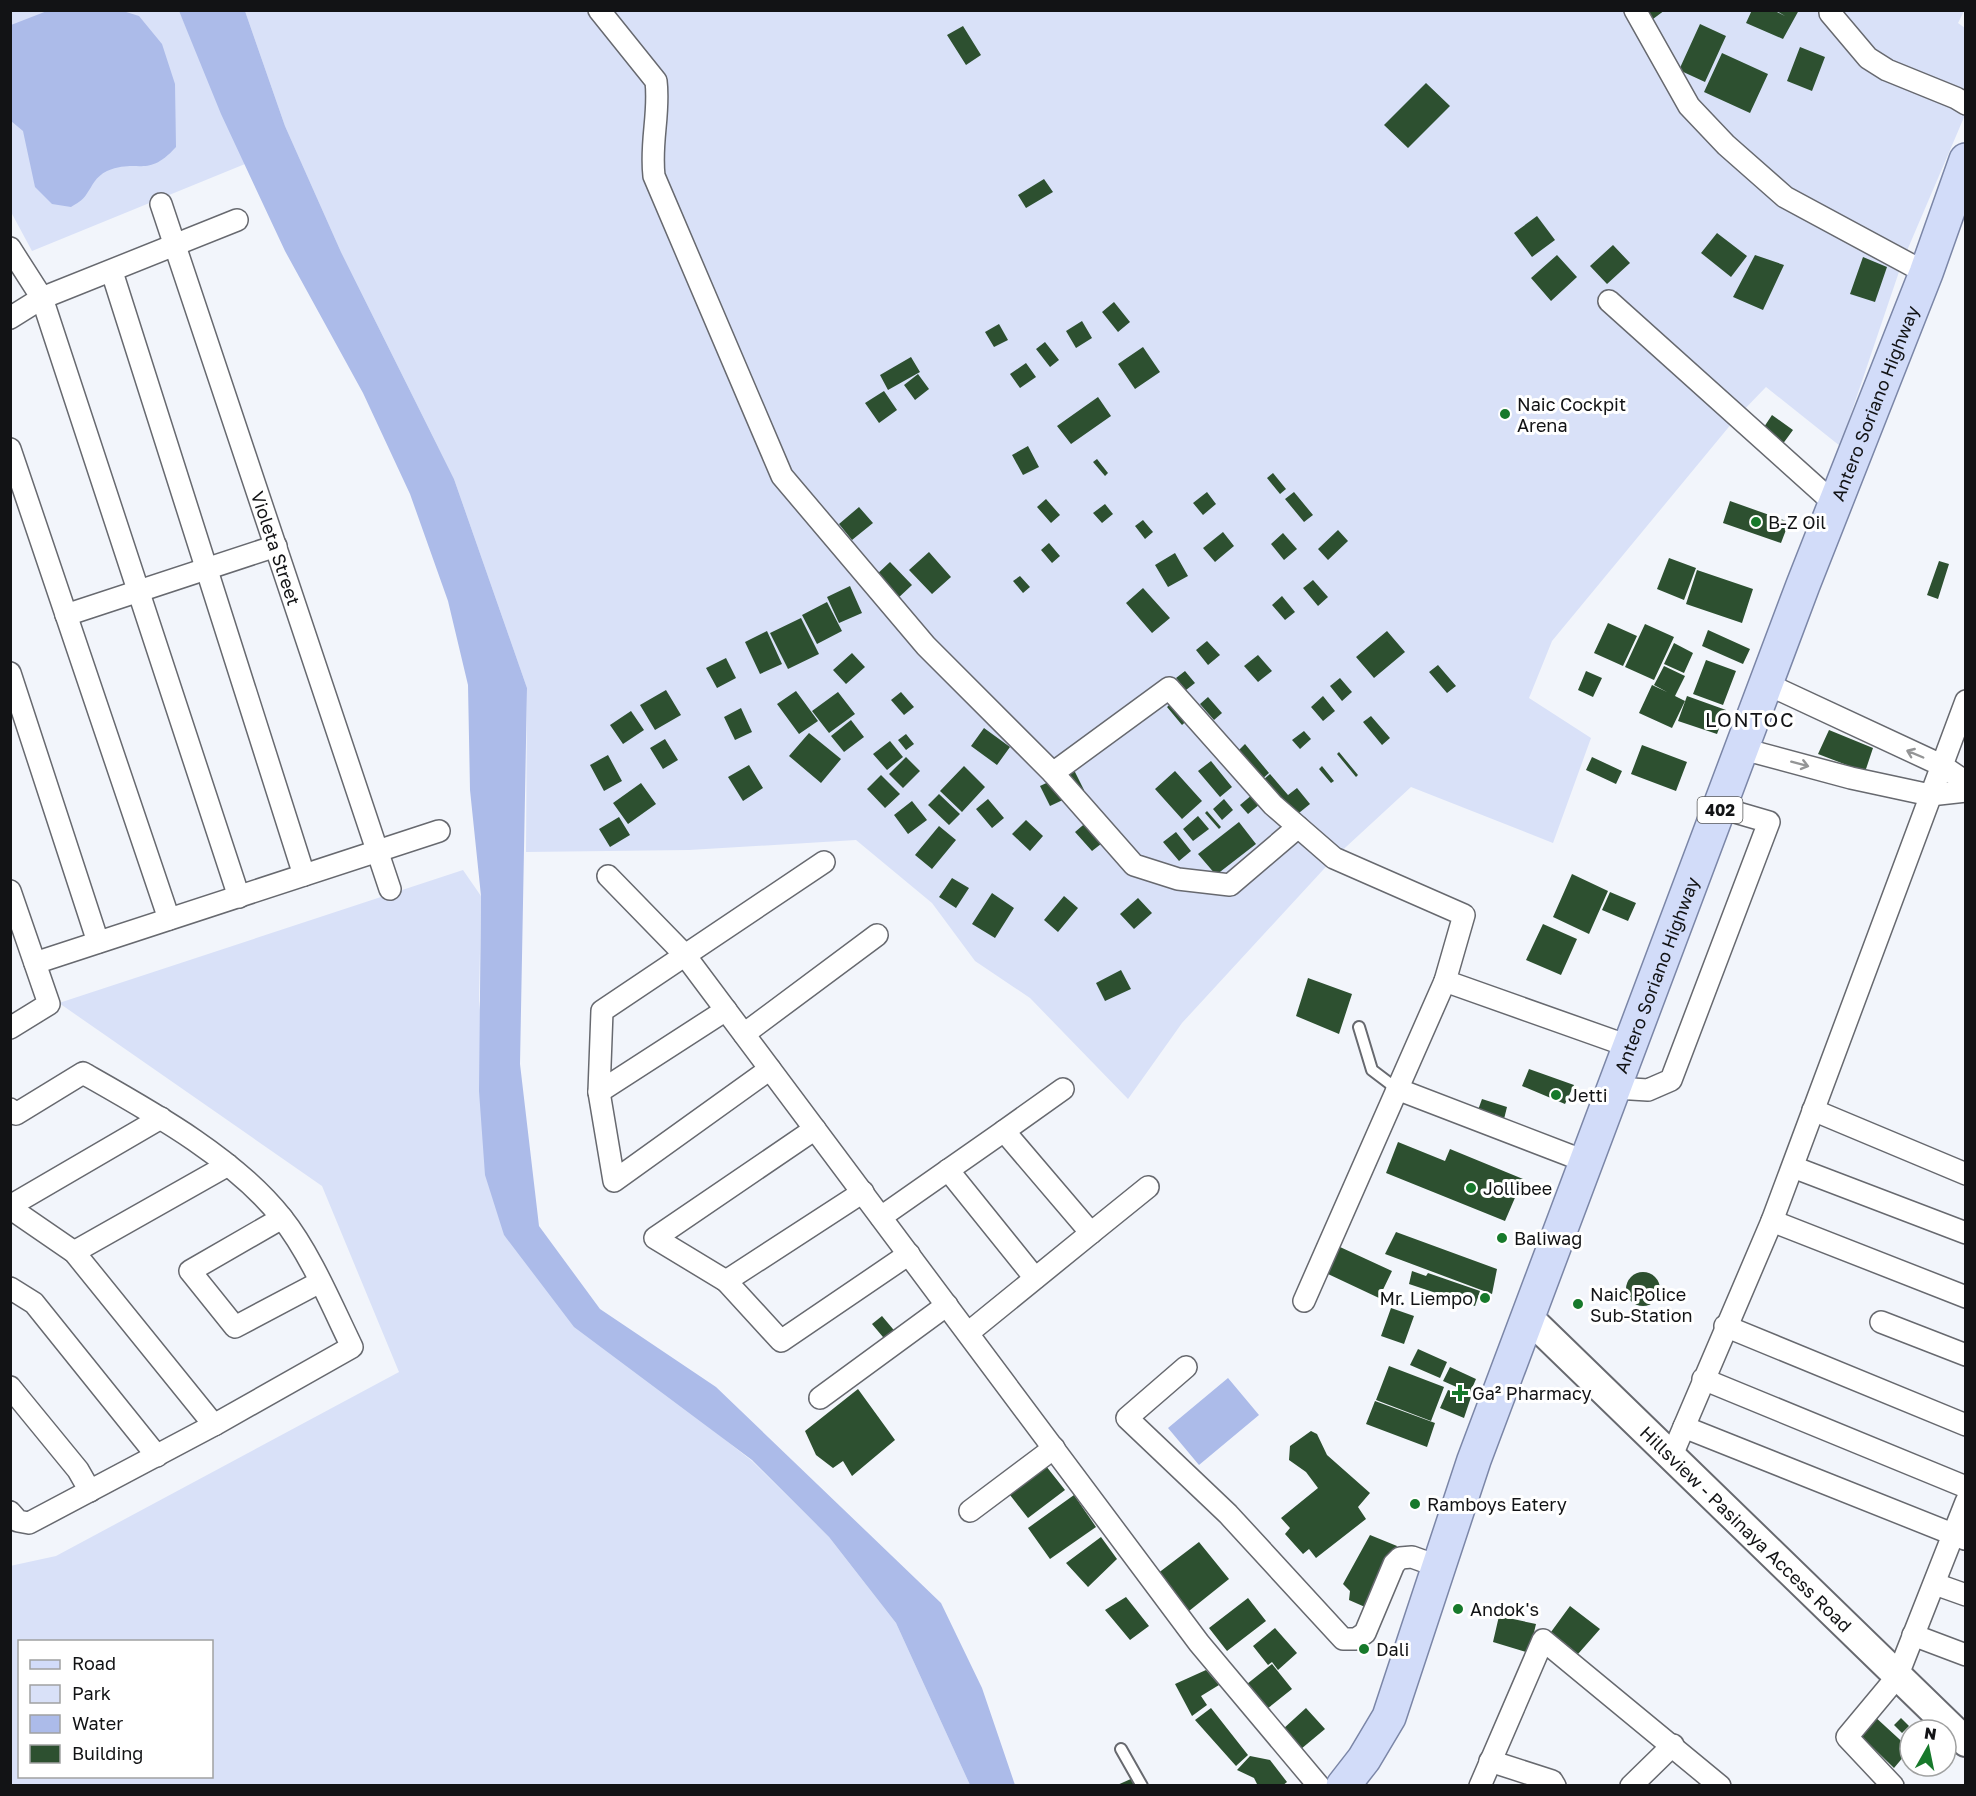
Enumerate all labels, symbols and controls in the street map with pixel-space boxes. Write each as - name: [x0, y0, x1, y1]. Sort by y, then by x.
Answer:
- street label: Antero Soriano Highway: [1826, 302, 1923, 504]
- place label: Naic Cockpit Arena: [1517, 393, 1626, 436]
- marker: Naic Cockpit Arena: [1498, 407, 1512, 421]
- street label: Violeta Street: [247, 488, 305, 608]
- place label: B-Z Oil: [1768, 511, 1826, 533]
- marker: B-Z Oil: [1749, 515, 1763, 529]
- district label: LONTOC: [1705, 707, 1795, 731]
- one-way arrow: [1906, 748, 1925, 759]
- one-way arrow: [1790, 759, 1809, 771]
- road number: 402: [1698, 797, 1742, 823]
- street label: Antero Soriano Highway: [1609, 874, 1703, 1076]
- place label: Jetti: [1568, 1084, 1607, 1106]
- marker: Jetti: [1549, 1088, 1563, 1102]
- place label: Jollibee: [1483, 1177, 1552, 1199]
- marker: Jollibee: [1464, 1181, 1478, 1195]
- place label: Baliwag: [1514, 1227, 1582, 1249]
- marker: Baliwag: [1495, 1231, 1509, 1245]
- place label: Naic Police Sub-Station: [1590, 1283, 1693, 1326]
- place label: Mr. Liempo: [1379, 1287, 1473, 1309]
- marker: Mr. Liempo: [1478, 1291, 1492, 1305]
- marker: Naic Police Sub-Station: [1571, 1297, 1585, 1311]
- place label: Ga² Pharmacy: [1472, 1382, 1592, 1404]
- marker: Ga² Pharmacy: [1453, 1386, 1467, 1400]
- street label: Hillsview - Pasinaya Access Road: [1636, 1421, 1857, 1636]
- place label: Ramboys Eatery: [1427, 1493, 1567, 1515]
- marker: Ramboys Eatery: [1408, 1497, 1422, 1511]
- place label: Andok's: [1470, 1598, 1539, 1620]
- marker: Andok's: [1451, 1602, 1465, 1616]
- place label: Dali: [1376, 1638, 1409, 1660]
- legend: [18, 1640, 213, 1778]
- marker: Dali: [1357, 1642, 1371, 1656]
- text: Road: [72, 1652, 116, 1674]
- text: Park: [72, 1682, 111, 1704]
- text: Water: [72, 1712, 123, 1734]
- north arrow: [1898, 1718, 1958, 1778]
- text: N: [1923, 1722, 1938, 1744]
- text: Building: [72, 1742, 143, 1764]

